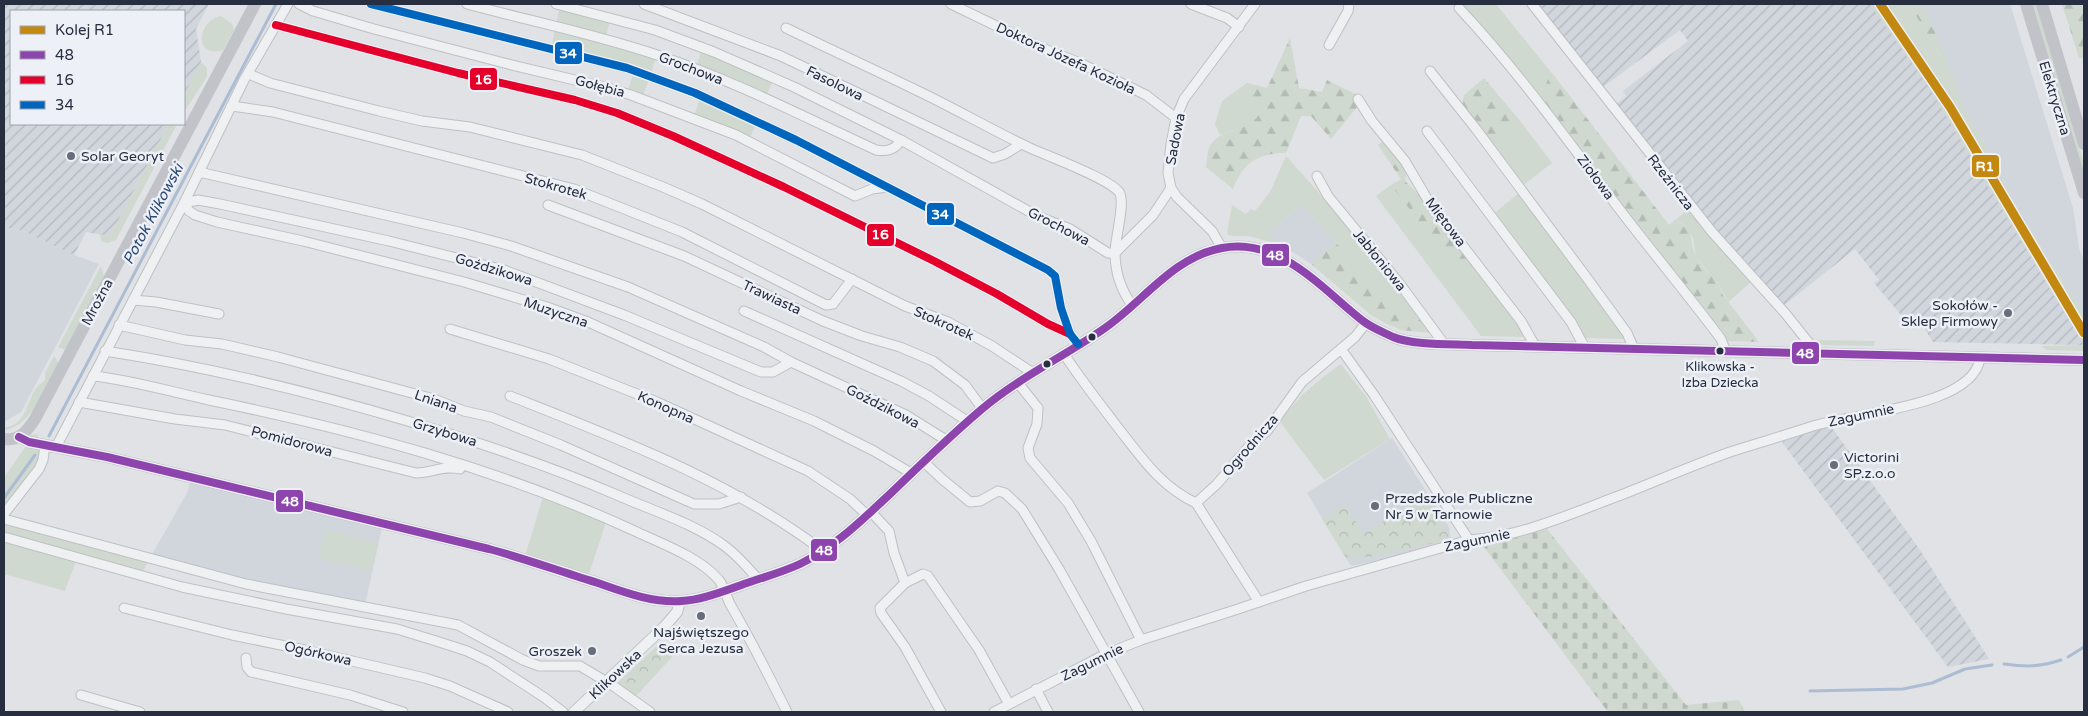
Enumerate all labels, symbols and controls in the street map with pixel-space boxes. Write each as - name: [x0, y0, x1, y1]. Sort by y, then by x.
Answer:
- legend: [10, 10, 185, 125]
- street label: Doktora Józefa Kozioła: [993, 19, 1138, 98]
- text: Kolej R1: [55, 21, 114, 39]
- line badge: 34: [554, 41, 583, 65]
- text: 34: [559, 45, 577, 62]
- text: 48: [55, 46, 74, 64]
- street label: Grochowa: [656, 48, 725, 89]
- street label: Elektryczna: [2035, 59, 2074, 137]
- street label: Fasolowa: [803, 62, 866, 105]
- line badge: 16: [469, 67, 498, 91]
- text: 16: [55, 71, 74, 89]
- text: 16: [474, 71, 492, 88]
- street label: Gołębia: [573, 72, 627, 101]
- text: 34: [55, 96, 74, 114]
- street label: Sadowa: [1162, 112, 1189, 167]
- place label: Solar Georyt: [81, 148, 165, 165]
- marker: Solar Georyt: [65, 150, 77, 162]
- street label: Ziołowa: [1573, 151, 1618, 203]
- street label: Rzeźnicza: [1644, 151, 1698, 214]
- line badge: R1: [1971, 154, 2000, 178]
- text: R1: [1976, 158, 1994, 175]
- water label: Potok Klikowski: [119, 159, 188, 267]
- street label: Stokrotek: [523, 169, 589, 204]
- street label: Miętowa: [1422, 194, 1470, 250]
- line badge: 34: [926, 202, 955, 226]
- street label: Grochowa: [1025, 204, 1093, 249]
- text: 34: [931, 206, 949, 223]
- line badge: 16: [866, 223, 895, 247]
- text: 16: [871, 226, 889, 243]
- street label: Jabłoniowa: [1350, 226, 1410, 295]
- line badge: 48: [1261, 243, 1290, 267]
- text: 48: [1266, 247, 1284, 264]
- street label: Goździkowa: [453, 250, 535, 289]
- street label: Mroźna: [78, 276, 117, 328]
- street label: Trawiasta: [740, 276, 804, 318]
- street label: Muzyczna: [521, 294, 590, 331]
- place label: Sokołów - Sklep Firmowy: [1901, 297, 1998, 330]
- street label: Stokrotek: [911, 303, 977, 344]
- marker: Sokołów - Sklep Firmowy: [2002, 307, 2014, 319]
- unlabelled marker: [1087, 332, 1097, 342]
- line badge: 48: [1791, 341, 1820, 365]
- text: 48: [1796, 345, 1814, 362]
- marker: Klikowska - Izba Dziecka: [1715, 346, 1725, 356]
- unlabelled marker: [1042, 359, 1052, 369]
- place label: Klikowska - Izba Dziecka: [1681, 359, 1759, 391]
- street label: Goździkowa: [843, 381, 922, 432]
- street label: Lniana: [412, 386, 460, 417]
- street label: Konopna: [635, 387, 697, 427]
- street label: Zagumnie: [1827, 400, 1896, 431]
- street label: Ogrodnicza: [1219, 411, 1282, 480]
- street label: Grzybowa: [411, 415, 479, 450]
- street label: Pomidorowa: [249, 422, 335, 461]
- place label: Victorini SP.z.o.o: [1844, 449, 1899, 482]
- marker: Victorini SP.z.o.o: [1828, 459, 1840, 471]
- line badge: 48: [275, 489, 304, 513]
- place label: Przedszkole Publiczne Nr 5 w Tarnowie: [1385, 490, 1533, 523]
- text: 48: [281, 493, 299, 510]
- marker: Przedszkole Publiczne Nr 5 w Tarnowie: [1369, 500, 1381, 512]
- street label: Zagumnie: [1443, 525, 1512, 556]
- line badge: 48: [810, 538, 838, 562]
- text: 48: [815, 542, 833, 559]
- marker: Najświętszego Serca Jezusa: [695, 610, 707, 622]
- place label: Najświętszego Serca Jezusa: [653, 624, 749, 657]
- street label: Ogórkowa: [283, 637, 353, 669]
- street label: Zagumnie: [1058, 640, 1126, 685]
- place label: Groszek: [528, 643, 582, 660]
- marker: Groszek: [586, 645, 598, 657]
- street label: Klikowska: [586, 646, 645, 703]

